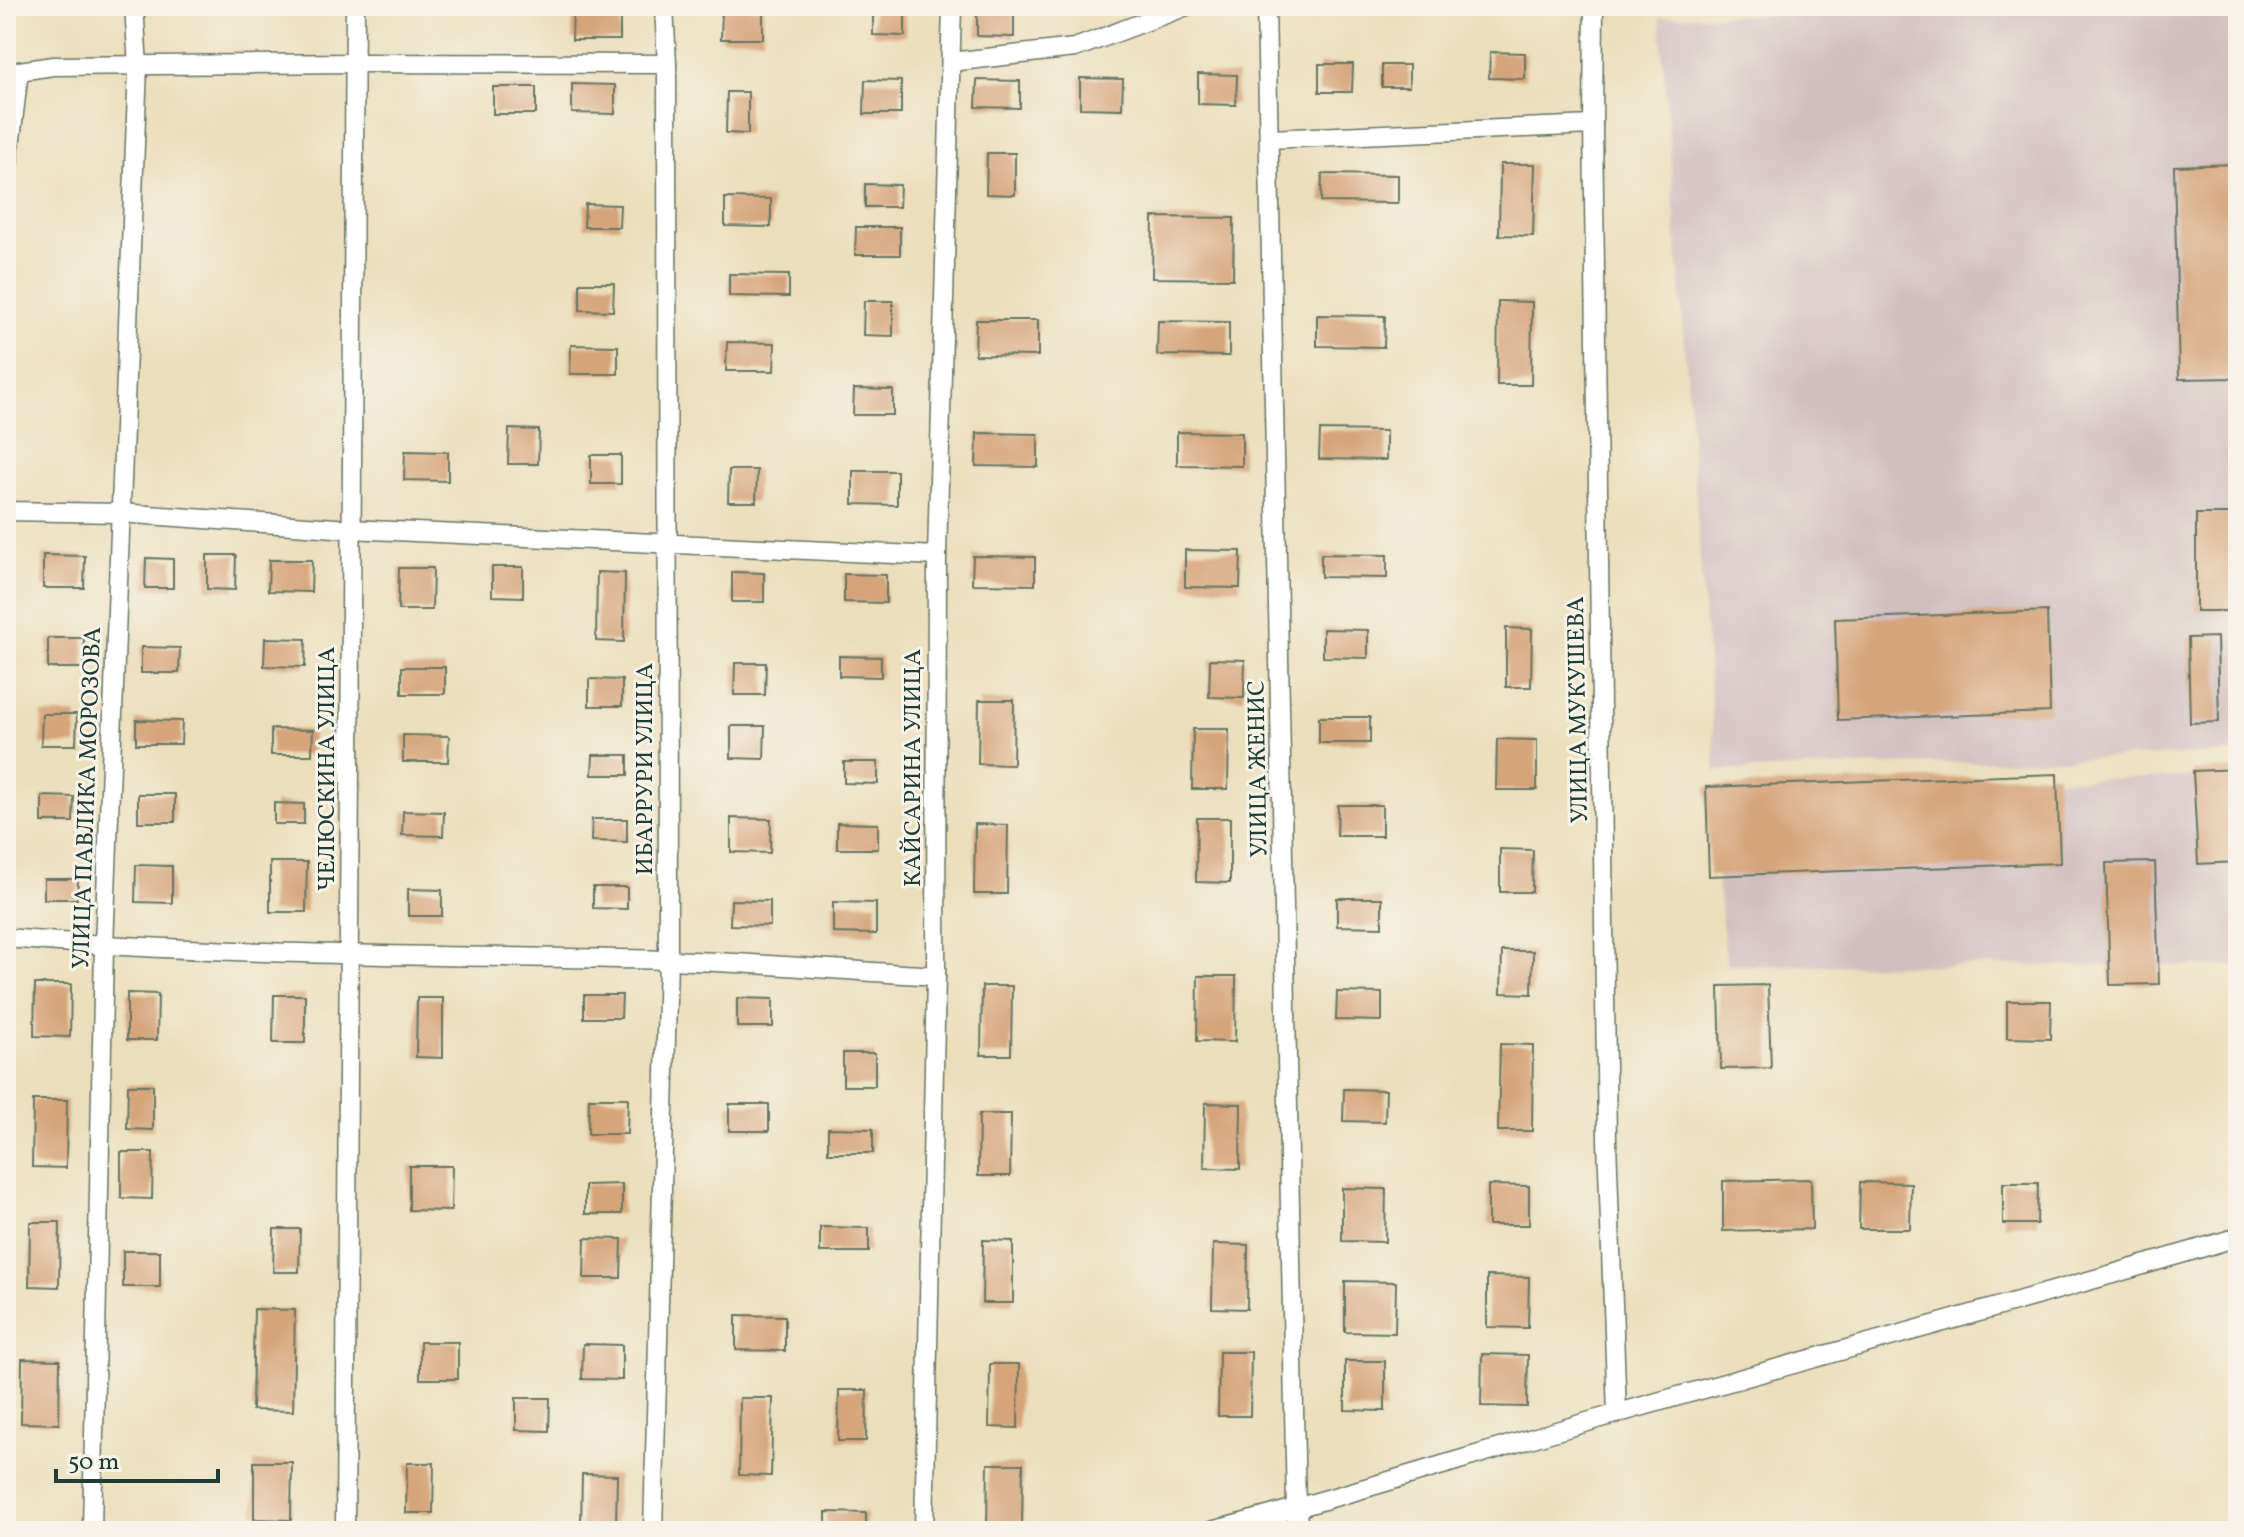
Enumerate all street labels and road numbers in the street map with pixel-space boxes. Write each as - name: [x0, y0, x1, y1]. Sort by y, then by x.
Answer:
- street label: УЛИЦА МУКУШЕВА: [1560, 596, 1598, 824]
- street label: УЛИЦА ПАВЛИКА МОРОЗОВА: [65, 626, 111, 970]
- street label: ЧЕЛЮСКИНА УЛИЦА: [311, 647, 345, 891]
- street label: КАЙСАРИНА УЛИЦА: [897, 649, 931, 887]
- street label: ИБАРРУРИ УЛИЦА: [629, 663, 663, 875]
- street label: УЛИЦА ЖЕНИС: [1240, 680, 1278, 858]

